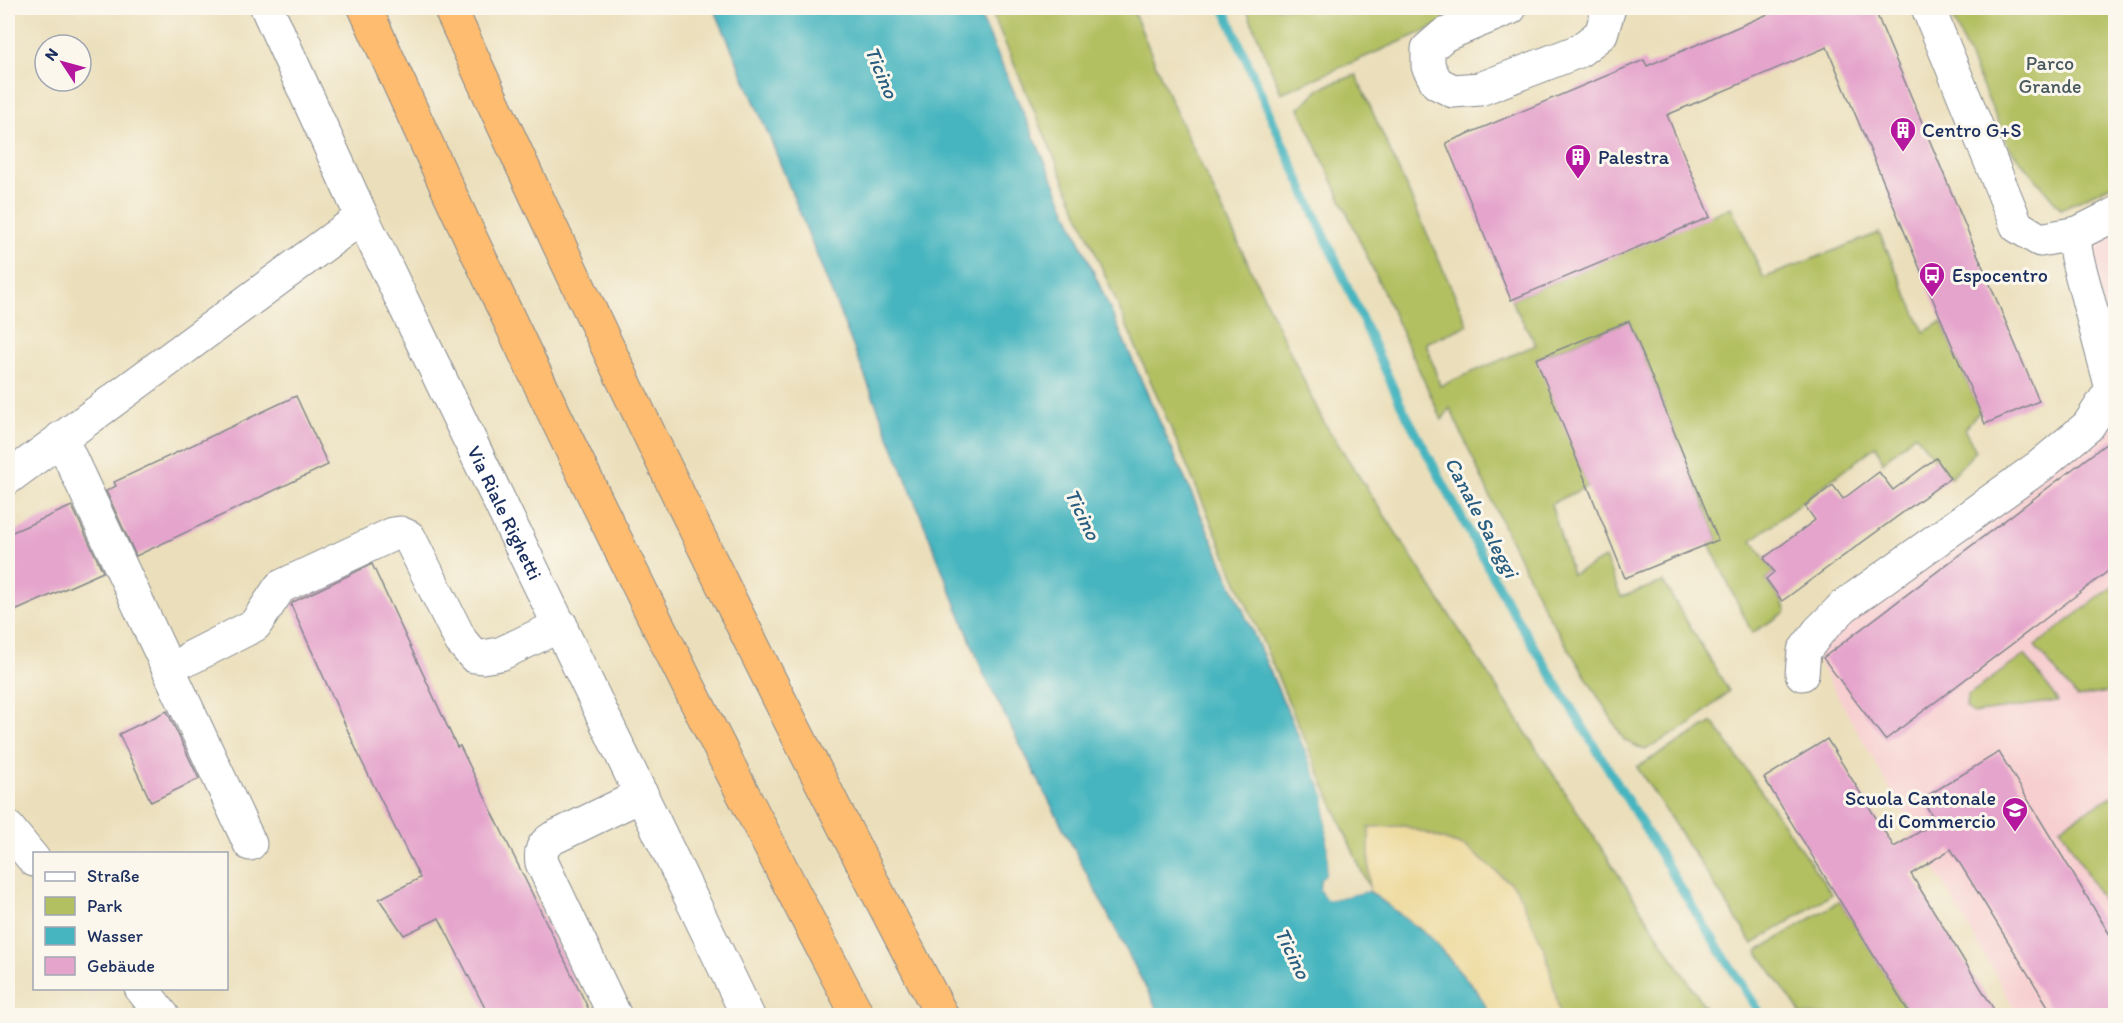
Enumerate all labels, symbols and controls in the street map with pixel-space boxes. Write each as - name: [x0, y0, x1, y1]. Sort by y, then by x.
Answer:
- north arrow: [33, 33, 93, 93]
- water label: Ticino: [860, 42, 905, 103]
- text: N: [40, 45, 62, 64]
- park label: Parco Grande: [2018, 51, 2082, 98]
- building icon: Centro G+S: [1888, 115, 1918, 153]
- place label: Centro G+S: [1922, 118, 2022, 142]
- building icon: Palestra: [1563, 142, 1593, 180]
- place label: Palestra: [1598, 145, 1670, 169]
- bus stop icon: Espocentro: [1917, 260, 1947, 298]
- place label: Espocentro: [1952, 263, 2048, 287]
- street label: Via Riale Righetti: [462, 442, 547, 584]
- water label: Canale Saleggi: [1440, 452, 1525, 584]
- water label: Ticino: [1060, 484, 1107, 545]
- place label: Scuola Cantonale di Commercio: [1845, 786, 1996, 833]
- school or university icon: Scuola Cantonale di Commercio: [2000, 795, 2030, 833]
- legend: [33, 852, 228, 990]
- text: Straße: [87, 865, 140, 887]
- text: Park: [87, 895, 122, 917]
- water label: Ticino: [1270, 923, 1317, 984]
- text: Wasser: [87, 925, 144, 947]
- text: Gebäude: [87, 955, 155, 977]

